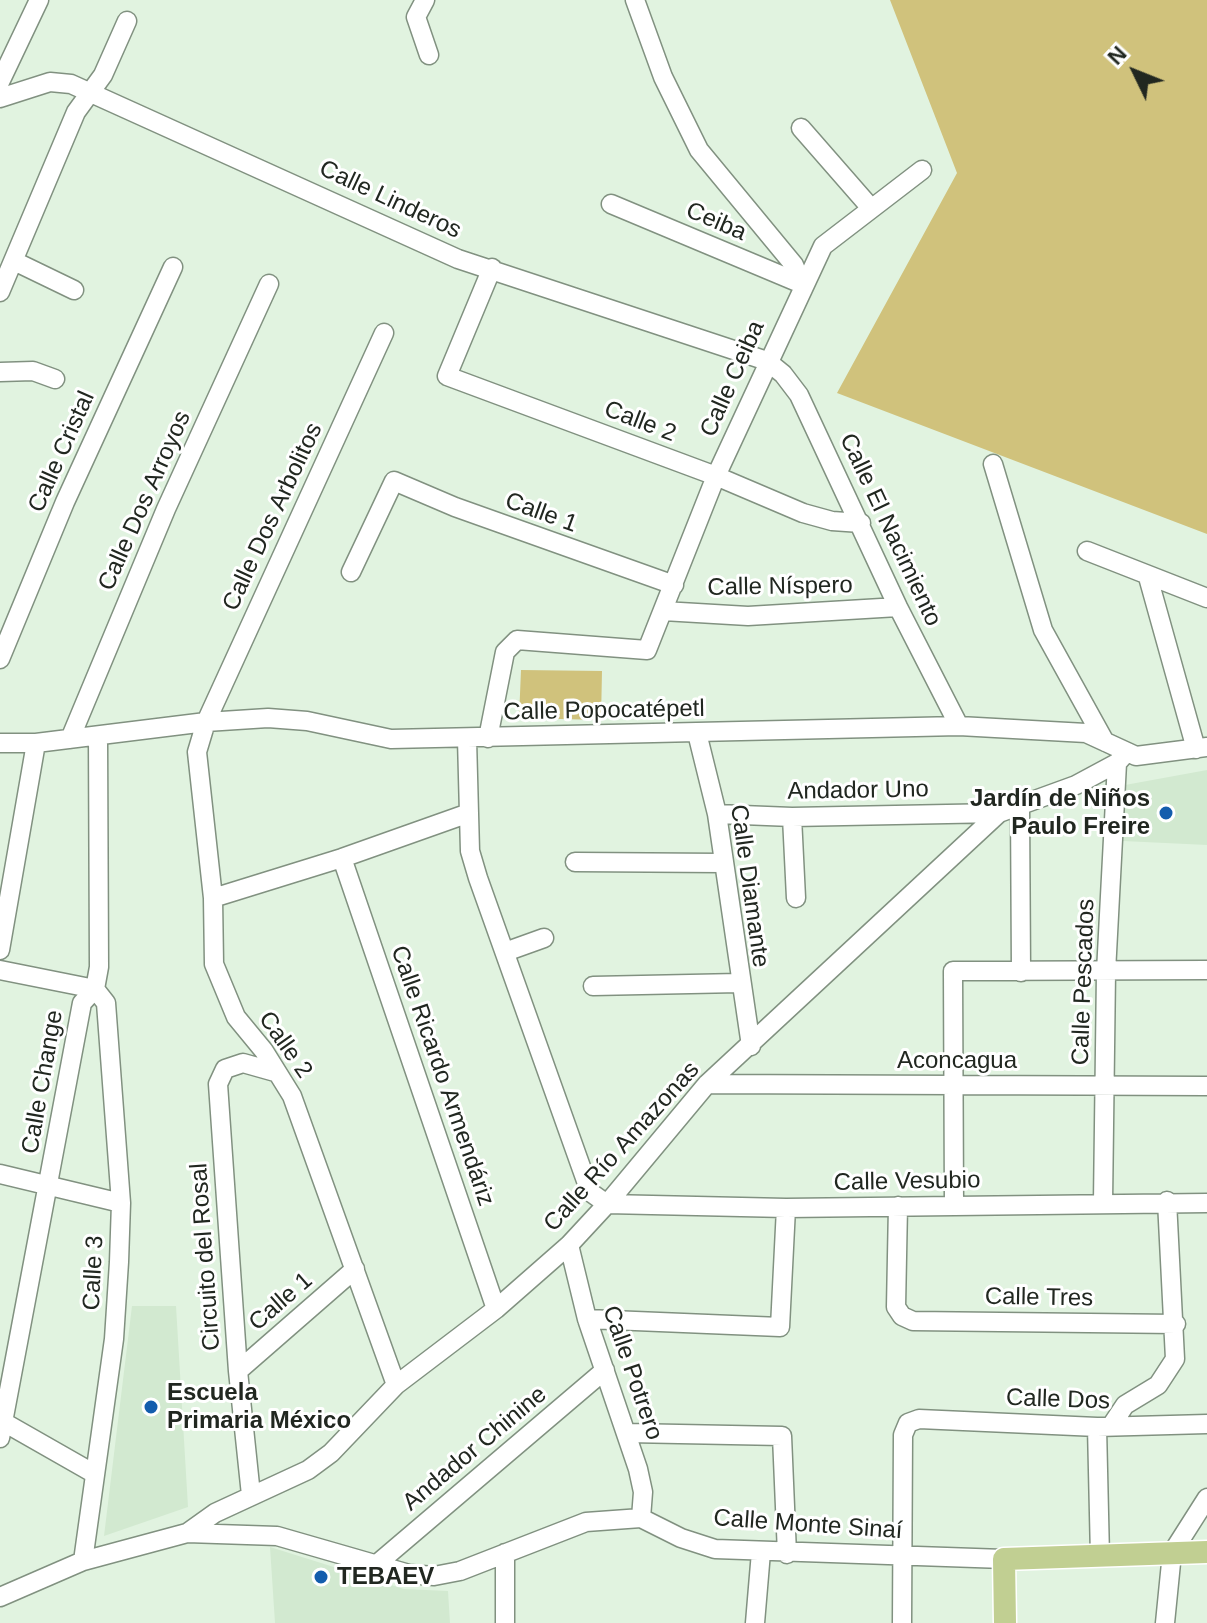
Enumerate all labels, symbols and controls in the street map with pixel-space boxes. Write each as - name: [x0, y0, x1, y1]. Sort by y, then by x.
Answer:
- north arrow: [1095, 32, 1175, 112]
- text: N: [1103, 41, 1132, 70]
- street label: Calle Linderos: [314, 155, 466, 245]
- street label: Ceiba: [682, 196, 750, 248]
- street label: Calle Ceiba: [695, 316, 771, 442]
- street label: Calle Cristal: [23, 387, 101, 517]
- street label: Calle 2: [600, 395, 680, 449]
- street label: Calle Dos Arroyos: [93, 407, 197, 595]
- street label: Calle Dos Arbolitos: [217, 418, 329, 616]
- street label: Calle El Nacimiento: [833, 429, 947, 631]
- street label: Calle 1: [501, 487, 581, 539]
- street label: Calle Níspero: [707, 571, 853, 603]
- street label: Calle Popocatépetl: [503, 695, 705, 727]
- street label: Andador Uno: [787, 775, 929, 807]
- place label: Jardín de Niños Paulo Freire: [970, 785, 1150, 841]
- street label: Calle Diamante: [723, 803, 775, 969]
- marker: Jardín de Niños Paulo Freire: [1157, 804, 1175, 822]
- street label: Calle Pescados: [1067, 898, 1101, 1066]
- street label: Calle Ricardo Armendáriz: [384, 942, 500, 1210]
- street label: Calle 2: [252, 1006, 318, 1084]
- street label: Calle Change: [16, 1008, 70, 1156]
- street label: Aconcagua: [897, 1047, 1017, 1075]
- street label: Calle Río Amazonas: [538, 1056, 706, 1238]
- street label: Circuito del Rosal: [185, 1162, 227, 1352]
- street label: Calle Vesubio: [833, 1166, 981, 1198]
- street label: Calle 3: [78, 1235, 110, 1311]
- street label: Calle 1: [243, 1267, 319, 1337]
- street label: Calle Tres: [985, 1283, 1093, 1313]
- street label: Calle Potrero: [596, 1302, 668, 1444]
- place label: Escuela Primaria México: [167, 1379, 351, 1435]
- street label: Andador Chinine: [397, 1381, 553, 1517]
- street label: Calle Dos: [1006, 1384, 1110, 1416]
- marker: Escuela Primaria México: [142, 1398, 160, 1416]
- street label: Calle Monte Sinaí: [713, 1504, 903, 1546]
- place label: TEBAEV: [337, 1563, 434, 1591]
- marker: TEBAEV: [312, 1568, 330, 1586]

